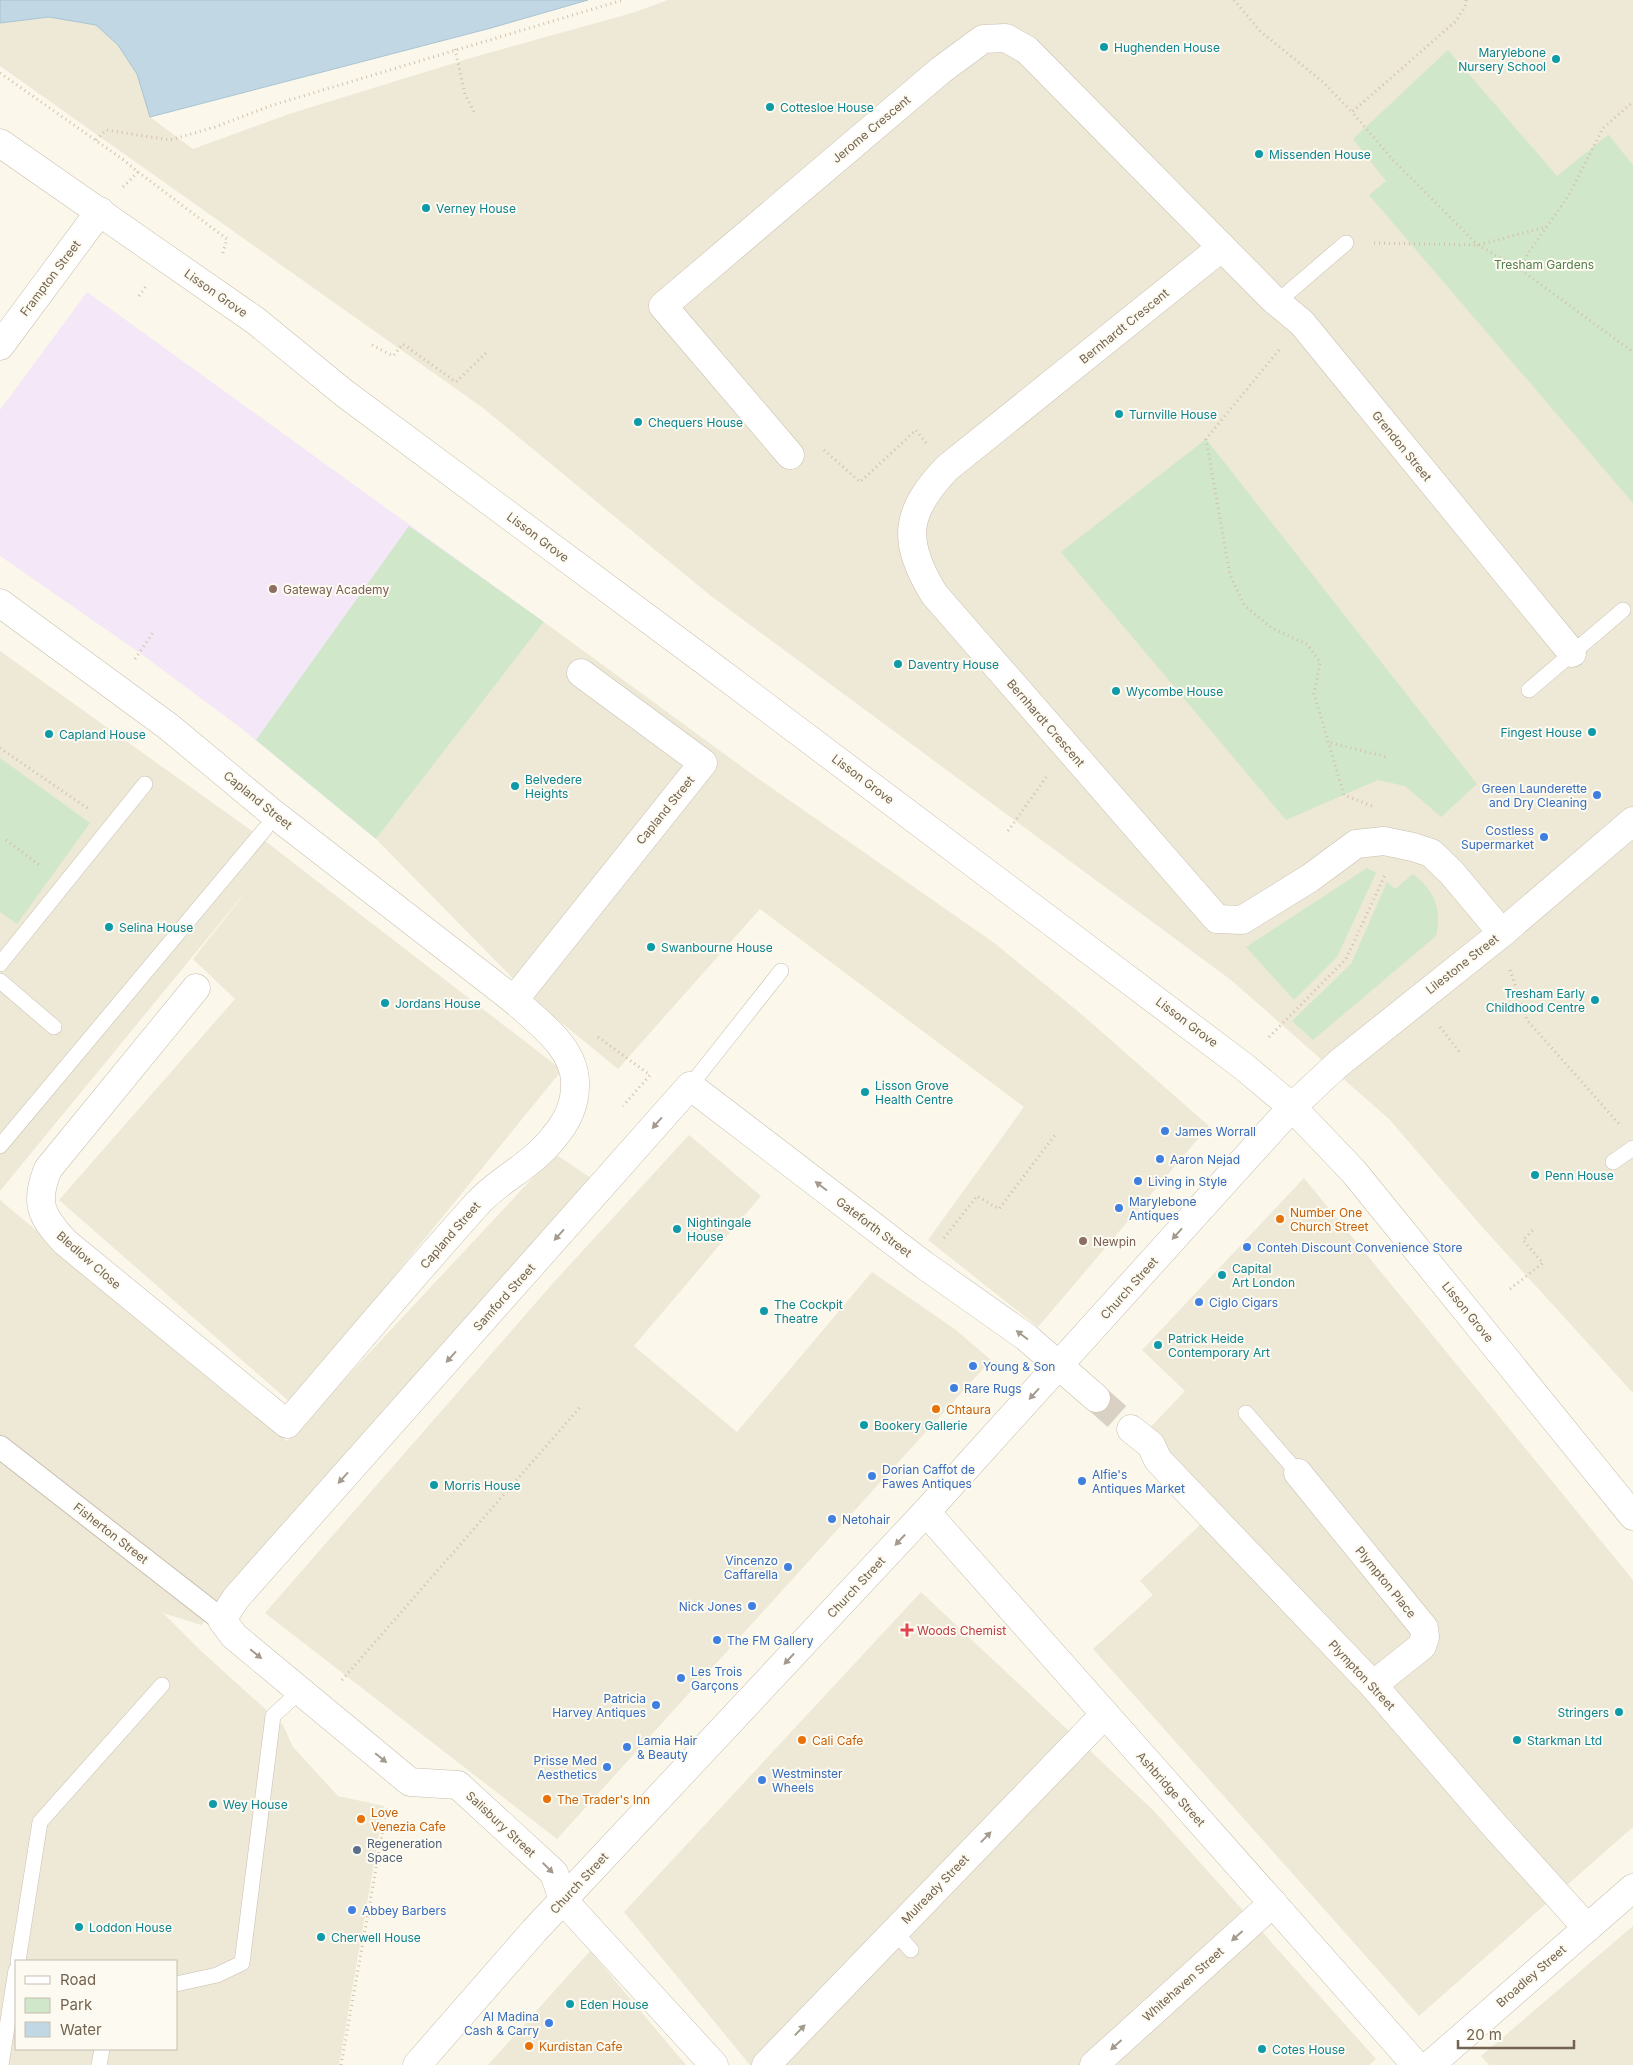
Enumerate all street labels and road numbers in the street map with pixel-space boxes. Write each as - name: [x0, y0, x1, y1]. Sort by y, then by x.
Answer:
- street label: Jerome Crescent: [829, 92, 913, 166]
- street label: Frampton Street: [17, 237, 83, 319]
- street label: Lisson Grove: [181, 266, 251, 320]
- street label: Bernhardt Crescent: [1076, 285, 1172, 367]
- street label: Grendon Street: [1369, 408, 1435, 484]
- street label: Lisson Grove: [504, 509, 572, 565]
- street label: Bernhardt Crescent: [1004, 676, 1088, 770]
- street label: Lisson Grove: [829, 751, 897, 807]
- street label: Capland Street: [221, 768, 295, 832]
- street label: Capland Street: [633, 773, 697, 847]
- street label: Lilestone Street: [1423, 931, 1501, 997]
- street label: Lisson Grove: [1153, 994, 1221, 1050]
- street label: Gateforth Street: [833, 1194, 915, 1260]
- street label: Capland Street: [417, 1198, 483, 1272]
- street label: Bledlow Close: [54, 1228, 124, 1292]
- street label: Church Street: [1097, 1254, 1161, 1322]
- street label: Samford Street: [470, 1260, 538, 1334]
- street label: Lisson Grove: [1439, 1279, 1497, 1345]
- street label: Fisherton Street: [71, 1499, 151, 1567]
- street label: Plympton Place: [1353, 1543, 1419, 1621]
- street label: Church Street: [824, 1553, 888, 1621]
- street label: Plympton Street: [1326, 1637, 1398, 1713]
- street label: Ashbridge Street: [1133, 1748, 1209, 1830]
- street label: Salisbury Street: [463, 1788, 539, 1860]
- street label: Church Street: [547, 1849, 611, 1917]
- street label: Mulready Street: [898, 1851, 972, 1927]
- street label: Broadley Street: [1493, 1942, 1569, 2010]
- street label: Whitehaven Street: [1139, 1944, 1227, 2024]

